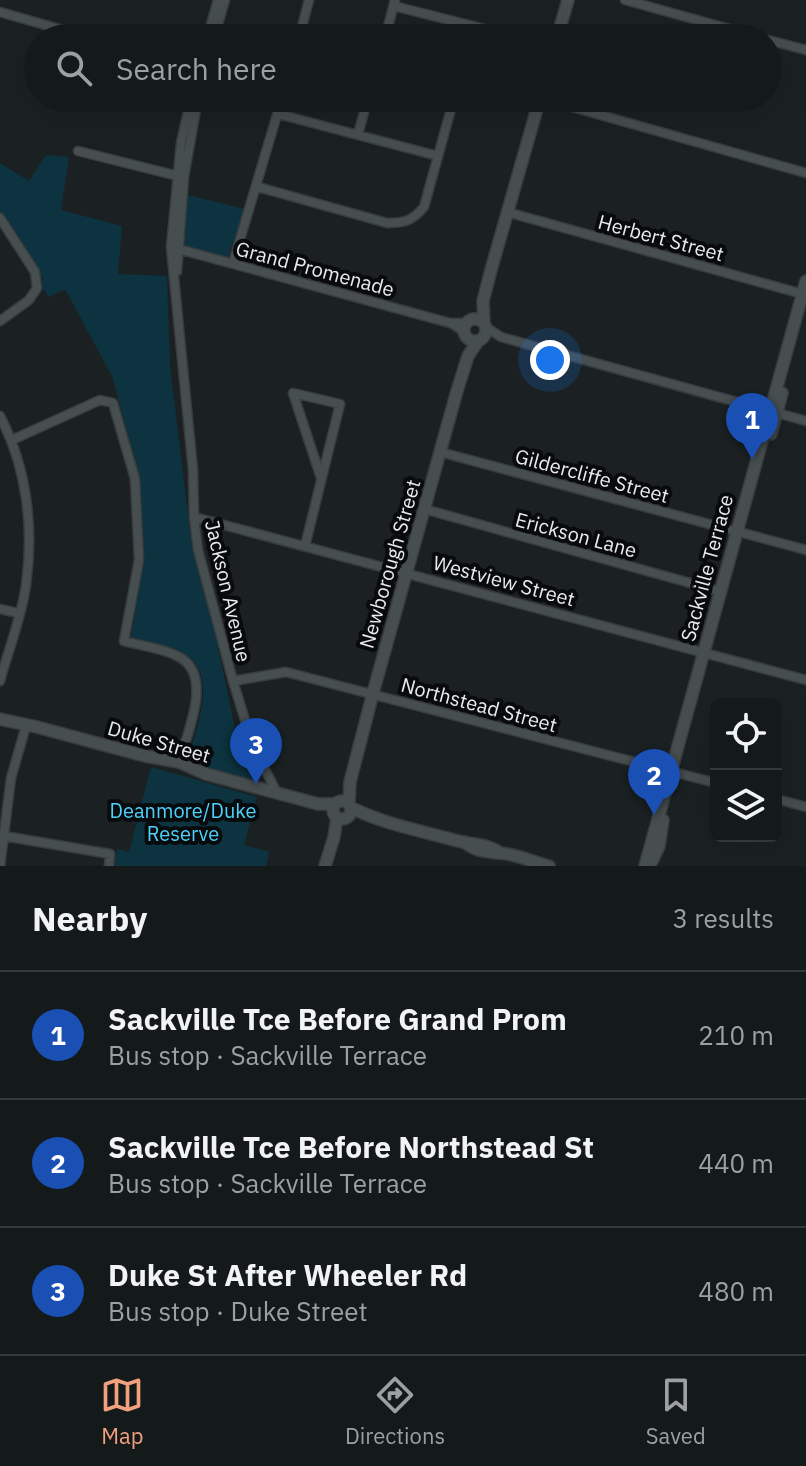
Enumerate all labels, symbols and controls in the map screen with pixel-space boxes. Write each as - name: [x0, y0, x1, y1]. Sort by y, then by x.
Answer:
- search box: [24, 24, 782, 112]
- icon: search: [52, 46, 96, 90]
- text: Search here: [116, 49, 277, 88]
- street label: Herbert Street: [595, 208, 727, 267]
- street label: Grand Promenade: [233, 234, 397, 303]
- your location: [530, 340, 570, 380]
- pin: 1: [726, 393, 778, 459]
- street label: Gildercliffe Street: [512, 442, 672, 509]
- street label: Newborough Street: [352, 476, 427, 651]
- street label: Sackville Terrace: [674, 491, 739, 644]
- street label: Erickson Lane: [513, 505, 640, 564]
- street label: Jackson Avenue: [199, 517, 258, 665]
- street label: Westview Street: [430, 549, 578, 612]
- street label: Northstead Street: [398, 671, 560, 738]
- map controls: [710, 698, 782, 842]
- button: locate: [710, 698, 782, 770]
- street label: Duke Street: [105, 714, 214, 769]
- pin: 3: [230, 718, 282, 784]
- pin: 2: [628, 749, 680, 815]
- button: layers: [710, 770, 782, 842]
- park label: Deanmore/Duke Reserve: [110, 797, 256, 847]
- text: Nearby: [32, 896, 147, 940]
- text: 3 results: [672, 901, 774, 935]
- text: Sackville Tce Before Grand Prom: [108, 999, 567, 1038]
- text: 1: [50, 1018, 66, 1052]
- text: 210 m: [698, 1018, 774, 1052]
- text: Bus stop · Sackville Terrace: [108, 1038, 427, 1072]
- text: Sackville Tce Before Northstead St: [108, 1127, 594, 1166]
- text: 2: [50, 1146, 66, 1180]
- text: 440 m: [698, 1146, 774, 1180]
- text: Bus stop · Sackville Terrace: [108, 1166, 427, 1200]
- text: Duke St After Wheeler Rd: [108, 1255, 467, 1294]
- text: 3: [50, 1274, 66, 1308]
- text: 480 m: [698, 1274, 774, 1308]
- text: Bus stop · Duke Street: [108, 1294, 368, 1328]
- tab: Map: [100, 1373, 144, 1450]
- tab: Directions: [345, 1373, 445, 1450]
- tab: Saved: [646, 1373, 706, 1450]

